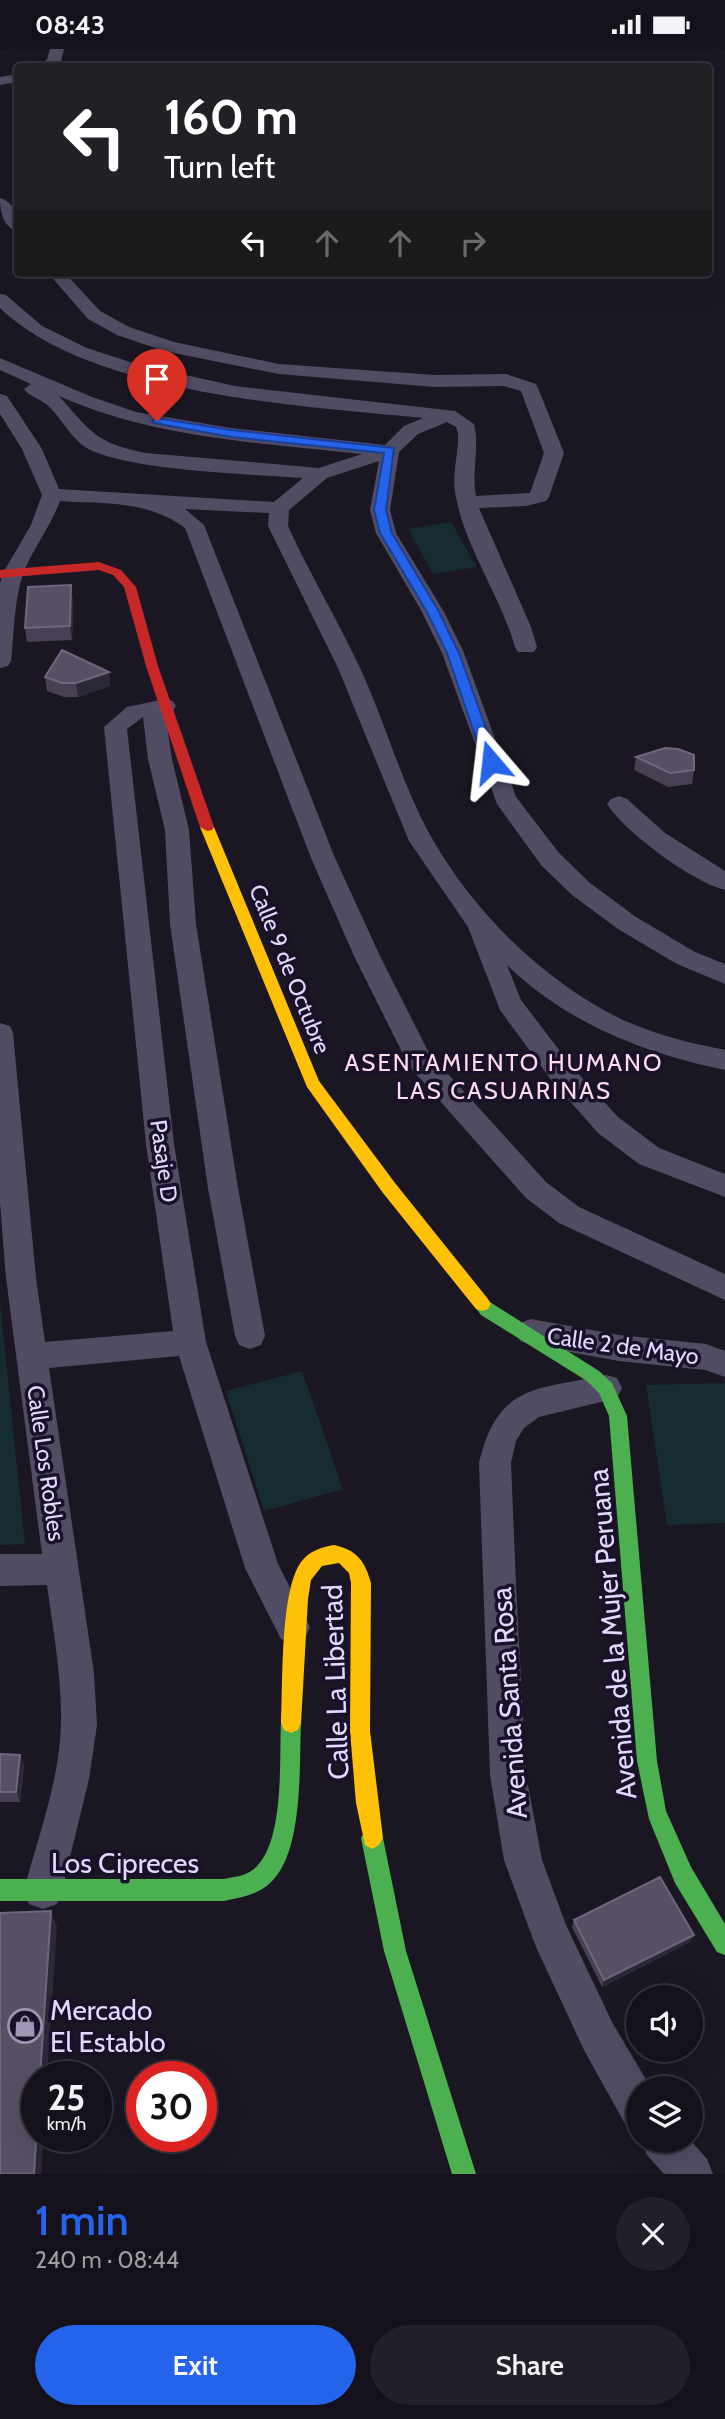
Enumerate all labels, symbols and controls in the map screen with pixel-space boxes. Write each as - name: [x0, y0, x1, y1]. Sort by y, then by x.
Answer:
- text: 08:43: [35, 9, 105, 41]
- text: 160 m: [164, 87, 298, 146]
- icon: left: [49, 91, 140, 182]
- text: Turn left: [164, 147, 275, 186]
- icon: left: [235, 224, 273, 262]
- icon: ahead: [308, 224, 346, 262]
- icon: ahead: [381, 224, 419, 262]
- icon: right: [454, 224, 492, 262]
- pin: [127, 349, 187, 421]
- icon: arrive: [138, 360, 176, 398]
- position arrow: [454, 725, 528, 799]
- street label: Calle 9 de Octubre: [243, 880, 337, 1058]
- district label: ASENTAMIENTO HUMANO LAS CASUARINAS: [345, 1048, 663, 1105]
- street label: Pasaje D: [144, 1118, 184, 1204]
- street label: Calle 2 de Mayo: [545, 1321, 701, 1371]
- street label: Calle Los Robles: [21, 1383, 71, 1543]
- street label: Avenida de la Mujer Peruana: [581, 1467, 643, 1801]
- street label: Calle La Libertad: [315, 1584, 355, 1780]
- street label: Avenida Santa Rosa: [484, 1585, 534, 1820]
- street label: Los Cipreces: [51, 1846, 199, 1880]
- map controls: [626, 1985, 703, 2153]
- button: sound: [626, 1985, 703, 2062]
- place label: Mercado El Establo: [50, 1993, 166, 2059]
- shop icon: Mercado El Establo: [6, 2007, 44, 2045]
- speed limit sign: 30: [126, 2061, 217, 2152]
- text: 25: [48, 2076, 85, 2119]
- button: layers: [626, 2076, 703, 2153]
- text: km/h: [47, 2113, 86, 2135]
- text: 1 min: [35, 2194, 129, 2246]
- button: close: [616, 2197, 690, 2271]
- text: 240 m · 08:44: [35, 2246, 179, 2274]
- button: Exit: [35, 2325, 356, 2405]
- button: Share: [370, 2325, 690, 2405]

